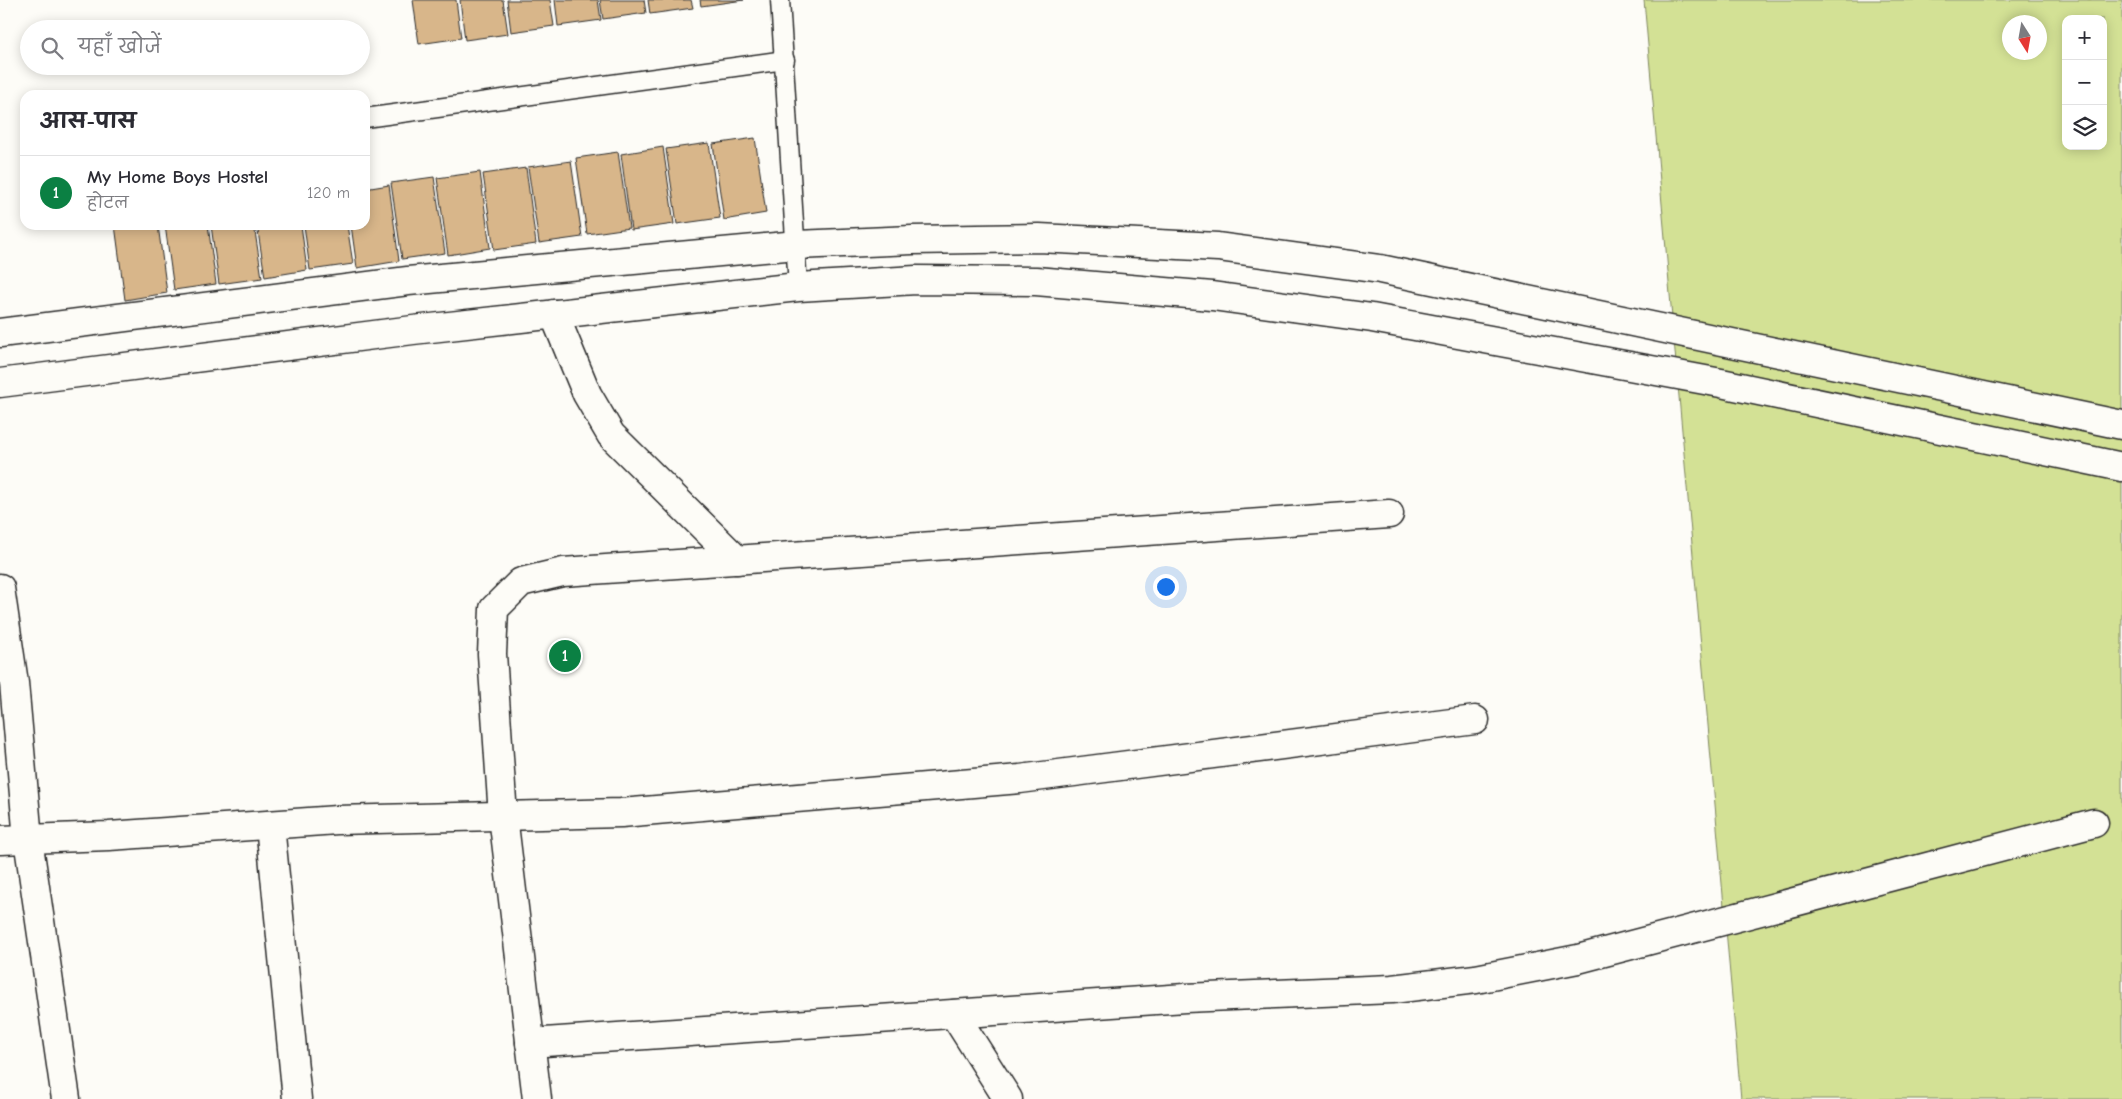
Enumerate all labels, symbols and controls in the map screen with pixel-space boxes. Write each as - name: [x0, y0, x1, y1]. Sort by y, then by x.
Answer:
- north arrow: [2002, 15, 2047, 60]
- map controls: [2062, 15, 2107, 150]
- button: +: [2062, 15, 2107, 60]
- search box: [20, 20, 370, 75]
- icon: search: [38, 34, 66, 62]
- text: यहाँ खोजें: [78, 36, 161, 58]
- button: −: [2062, 60, 2107, 105]
- button: layers: [2062, 105, 2107, 150]
- text: आस-पास: [40, 109, 136, 133]
- text: My Home Boys Hostel: [87, 166, 268, 188]
- text: 1: [53, 184, 59, 202]
- text: 120 m: [307, 184, 350, 202]
- text: होटल: [87, 194, 129, 212]
- your location: [1153, 574, 1179, 600]
- pin: 1: [549, 637, 581, 675]

